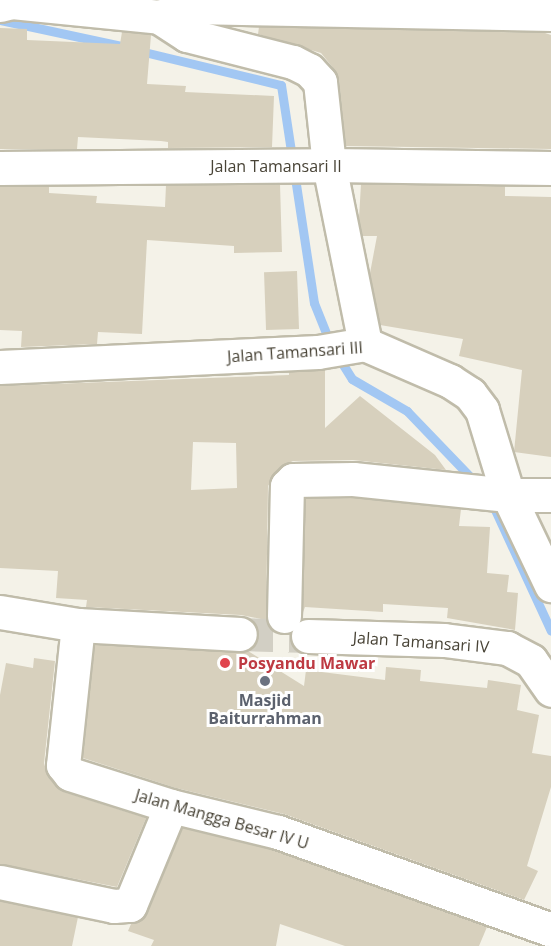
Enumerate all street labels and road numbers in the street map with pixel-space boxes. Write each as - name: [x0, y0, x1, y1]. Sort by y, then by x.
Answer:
- street label: Jalan Tamansari II: [210, 156, 342, 176]
- street label: Jalan Tamansari III: [227, 338, 363, 366]
- street label: Jalan Tamansari IV: [352, 628, 490, 656]
- street label: Jalan Mangga Besar IV U: [133, 785, 311, 853]

